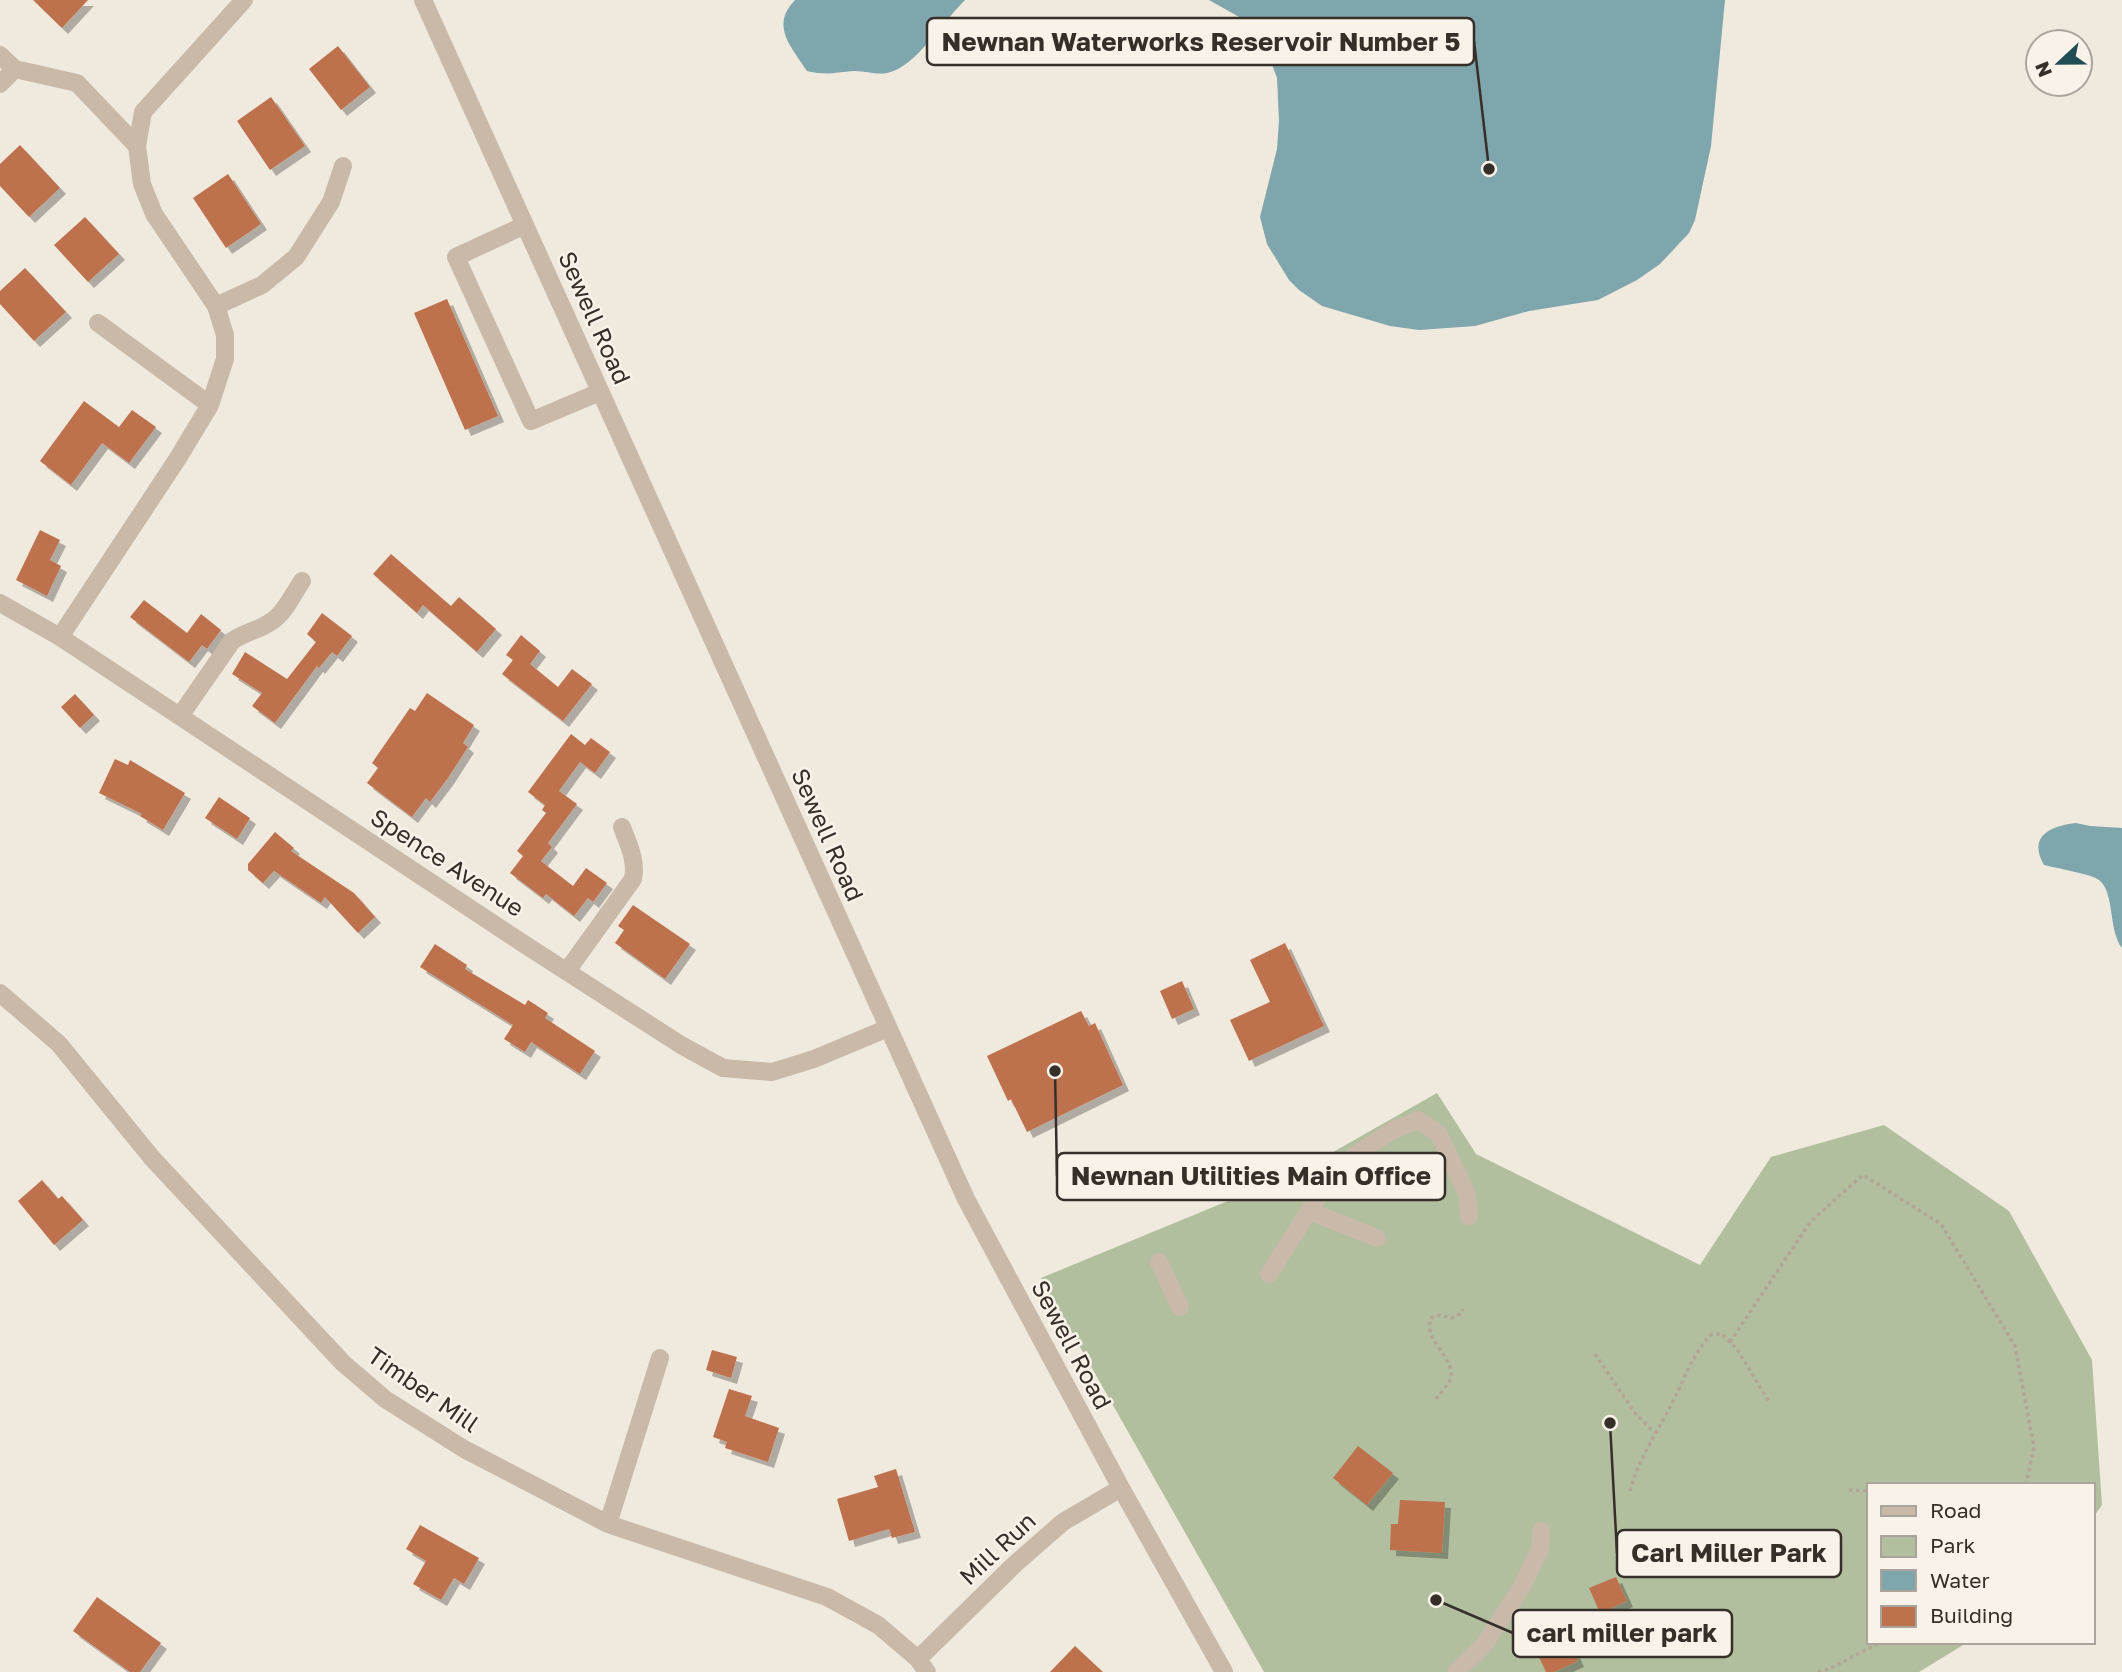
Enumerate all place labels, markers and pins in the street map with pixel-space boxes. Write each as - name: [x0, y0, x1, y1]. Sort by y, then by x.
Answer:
- callout: Newnan Waterworks Reservoir Number 5: [927, 18, 1474, 65]
- callout: Newnan Utilities Main Office: [1057, 1153, 1445, 1200]
- callout: Carl Miller Park: [1617, 1530, 1841, 1577]
- callout: carl miller park: [1513, 1610, 1732, 1657]

